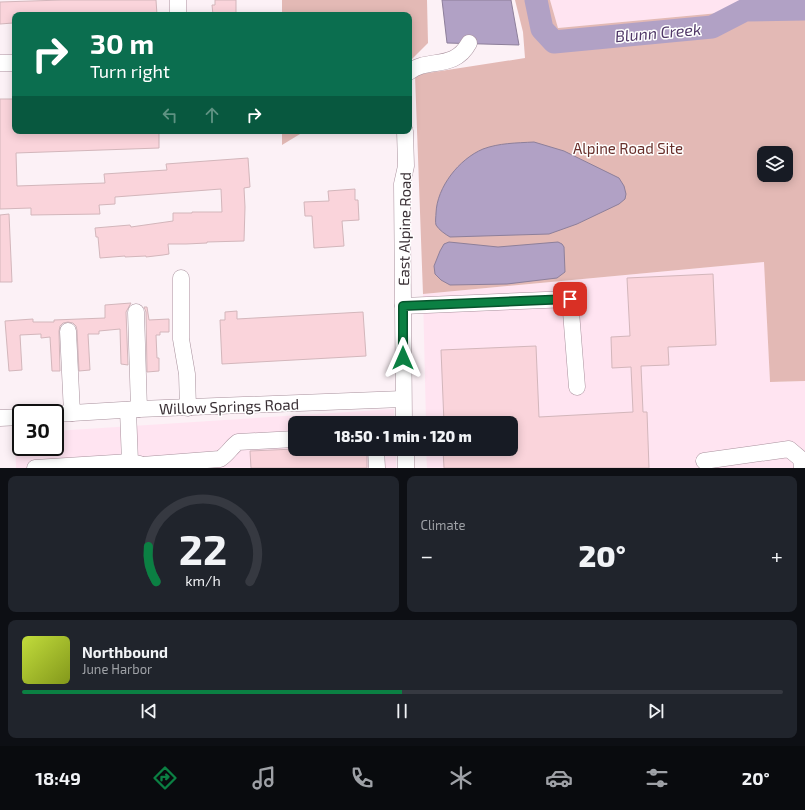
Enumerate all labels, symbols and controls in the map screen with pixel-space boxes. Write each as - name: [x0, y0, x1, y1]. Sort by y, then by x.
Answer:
- water label: Blunn Creek: [614, 19, 702, 45]
- text: 30 m: [90, 26, 154, 60]
- icon: right: [24, 28, 76, 80]
- text: Turn right: [90, 60, 170, 82]
- icon: left: [159, 104, 181, 126]
- icon: ahead: [201, 104, 223, 126]
- icon: right: [243, 104, 265, 126]
- park label: Alpine Road Site: [573, 139, 683, 157]
- map controls: [757, 146, 793, 182]
- button: layers: [757, 146, 793, 182]
- street label: East Alpine Road: [394, 172, 414, 286]
- pin: [553, 282, 587, 316]
- icon: arrive: [559, 288, 581, 310]
- position arrow: [382, 337, 424, 379]
- street label: Willow Springs Road: [159, 395, 299, 417]
- speed limit sign: 30: [12, 404, 64, 456]
- text: 18:50 · 1 min · 120 m: [334, 427, 472, 445]
- text: Climate: [421, 517, 465, 533]
- text: 22: [179, 523, 227, 573]
- text: 20°: [579, 537, 626, 573]
- text: −: [421, 542, 433, 568]
- text: +: [771, 542, 783, 568]
- text: km/h: [186, 572, 221, 589]
- text: Northbound: [82, 643, 168, 661]
- text: June Harbor: [82, 661, 152, 677]
- icon: previous: [138, 700, 160, 722]
- icon: pause: [391, 700, 413, 722]
- icon: next: [645, 700, 667, 722]
- icon: directions: [151, 764, 179, 792]
- icon: music: [250, 764, 278, 792]
- icon: phone: [348, 764, 376, 792]
- icon: climate: [447, 764, 475, 792]
- icon: car: [545, 764, 573, 792]
- icon: filters: [643, 764, 671, 792]
- text: 18:49: [35, 767, 81, 789]
- text: 20°: [742, 767, 770, 789]

